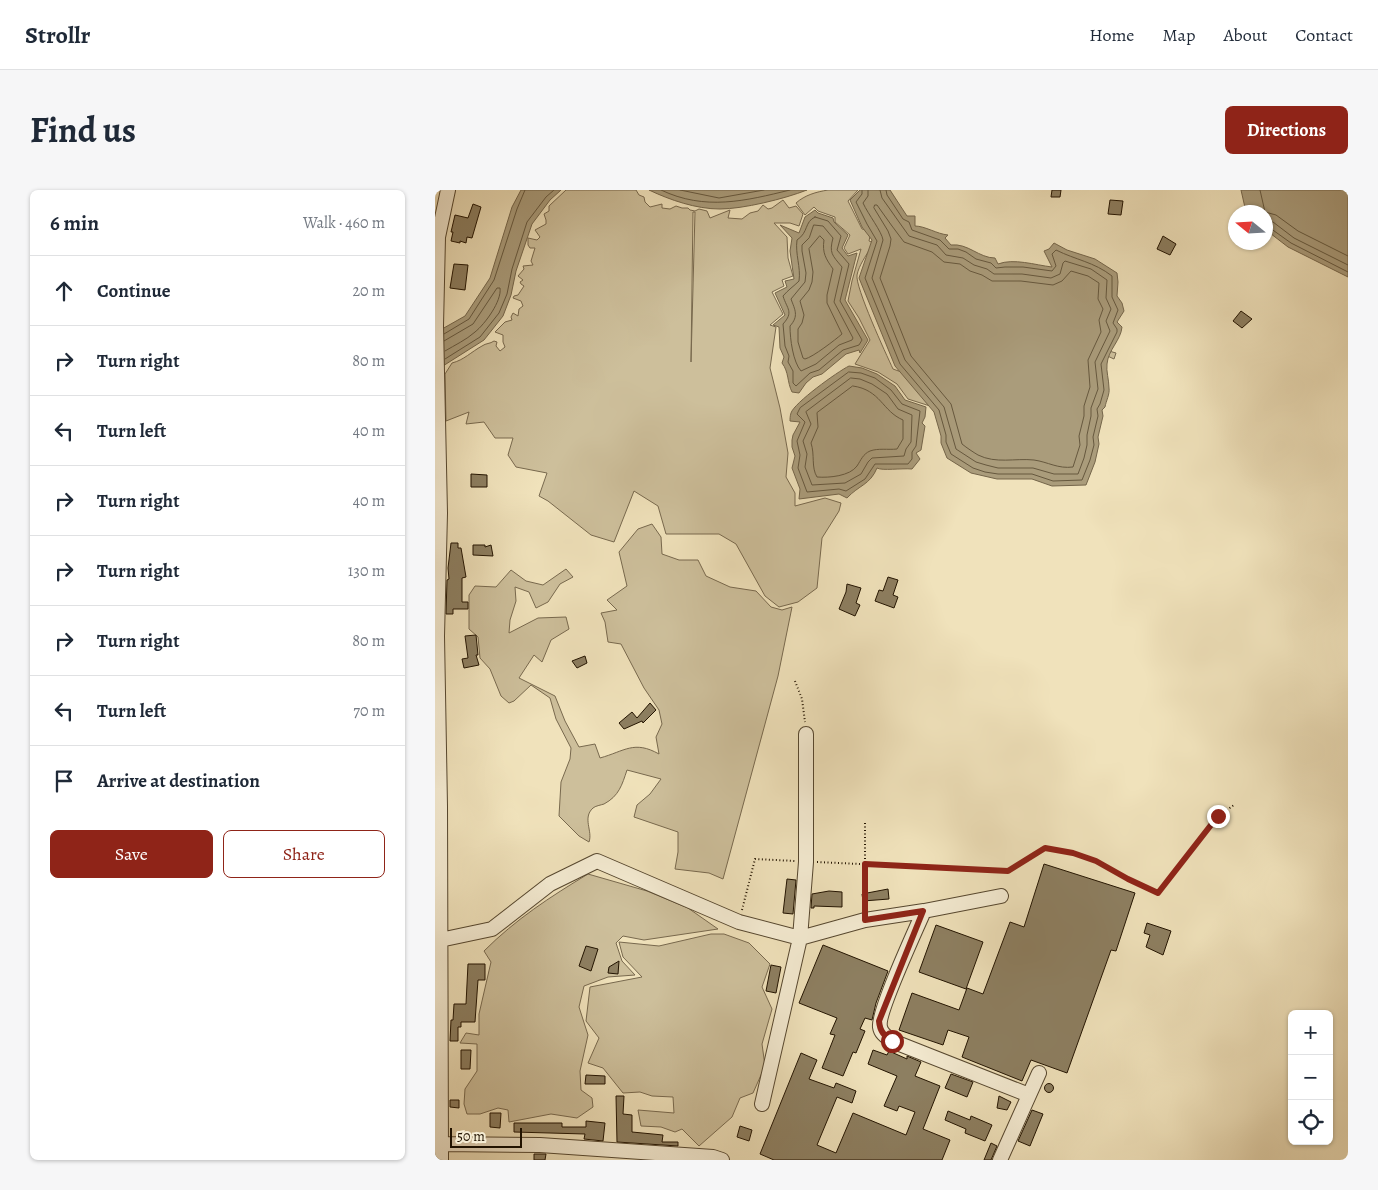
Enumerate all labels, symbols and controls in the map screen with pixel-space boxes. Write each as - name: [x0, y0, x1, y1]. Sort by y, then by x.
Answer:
- text: Strollr: [25, 19, 90, 51]
- text: Home: [1089, 23, 1134, 47]
- text: Map: [1162, 23, 1195, 47]
- text: About: [1223, 23, 1267, 47]
- text: Contact: [1295, 23, 1353, 47]
- text: Find us: [30, 106, 136, 154]
- button: Directions: [1225, 106, 1348, 154]
- north arrow: [1228, 205, 1273, 250]
- text: 6 min: [50, 209, 99, 237]
- text: Walk · 460 m: [303, 212, 385, 234]
- icon: ahead: [50, 277, 78, 305]
- text: Continue: [97, 278, 171, 304]
- text: 20 m: [352, 280, 385, 302]
- icon: right: [50, 347, 78, 375]
- text: Turn right: [97, 348, 179, 374]
- text: 80 m: [352, 350, 385, 372]
- icon: left: [50, 417, 78, 445]
- text: Turn left: [97, 418, 166, 444]
- text: 40 m: [353, 420, 385, 442]
- icon: right: [50, 487, 78, 515]
- text: Turn right: [97, 488, 179, 514]
- text: 40 m: [353, 490, 385, 512]
- icon: right: [50, 557, 78, 585]
- text: Turn right: [97, 558, 179, 584]
- text: 130 m: [348, 560, 385, 582]
- icon: right: [50, 627, 78, 655]
- text: Turn right: [97, 628, 179, 654]
- text: 80 m: [352, 630, 385, 652]
- icon: left: [50, 697, 78, 725]
- text: Turn left: [97, 698, 166, 724]
- text: 70 m: [353, 700, 385, 722]
- icon: arrive: [50, 767, 78, 795]
- text: Arrive at destination: [97, 768, 260, 794]
- route end: [1207, 805, 1230, 828]
- button: Save: [50, 830, 213, 878]
- button: Share: [223, 830, 385, 878]
- map controls: [1288, 1010, 1333, 1145]
- button: +: [1288, 1010, 1333, 1055]
- route start: [881, 1030, 904, 1053]
- button: −: [1288, 1055, 1333, 1100]
- button: locate: [1288, 1100, 1333, 1145]
- scale bar: [450, 1125, 523, 1148]
- text: 50 m: [457, 1127, 485, 1146]

